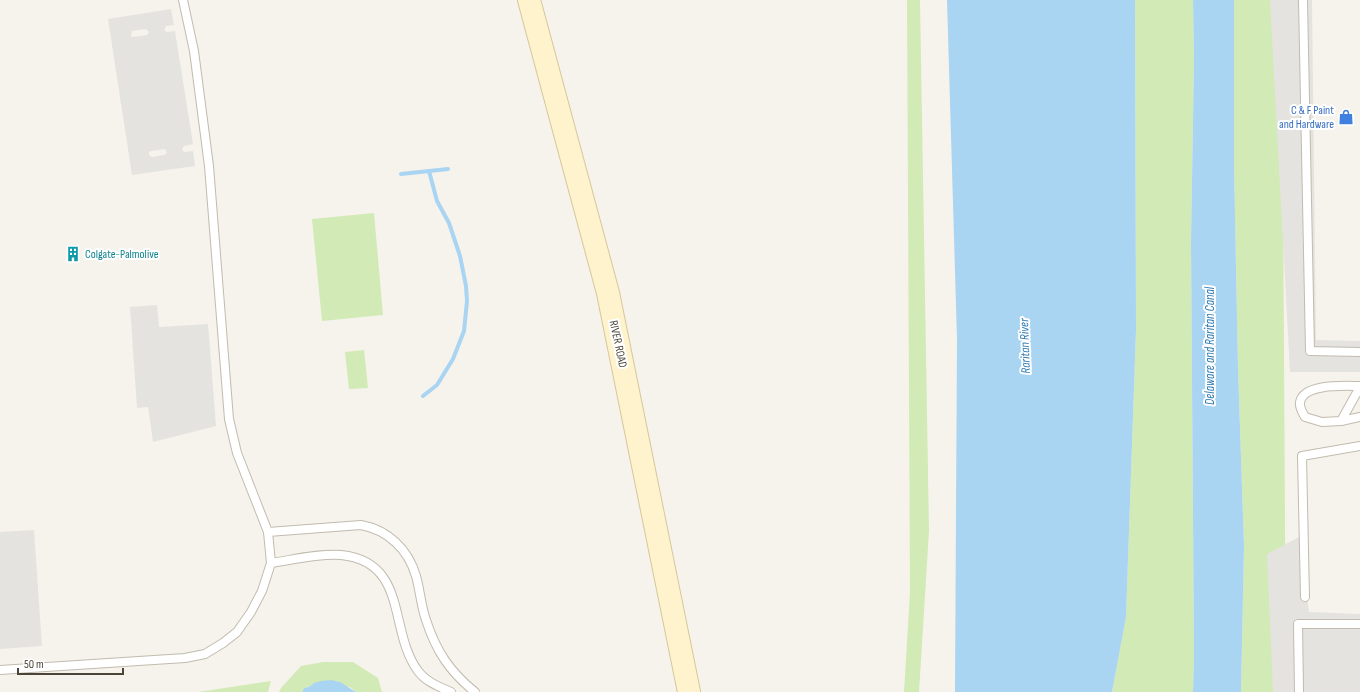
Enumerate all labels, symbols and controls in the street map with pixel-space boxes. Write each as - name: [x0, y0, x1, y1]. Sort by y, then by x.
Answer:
- place label: C & F Paint and Hardware: [1279, 103, 1334, 132]
- shop icon: C & F Paint and Hardware: [1337, 108, 1355, 126]
- building icon: Colgate-Palmolive: [64, 245, 82, 263]
- place label: Colgate-Palmolive: [85, 247, 159, 262]
- water label: Delaware and Raritan Canal: [1202, 286, 1218, 405]
- water label: Raritan River: [1016, 317, 1034, 374]
- street label: RIVER ROAD: [606, 319, 630, 369]
- scale bar: [18, 650, 123, 676]
- text: 50 m: [24, 657, 44, 672]

